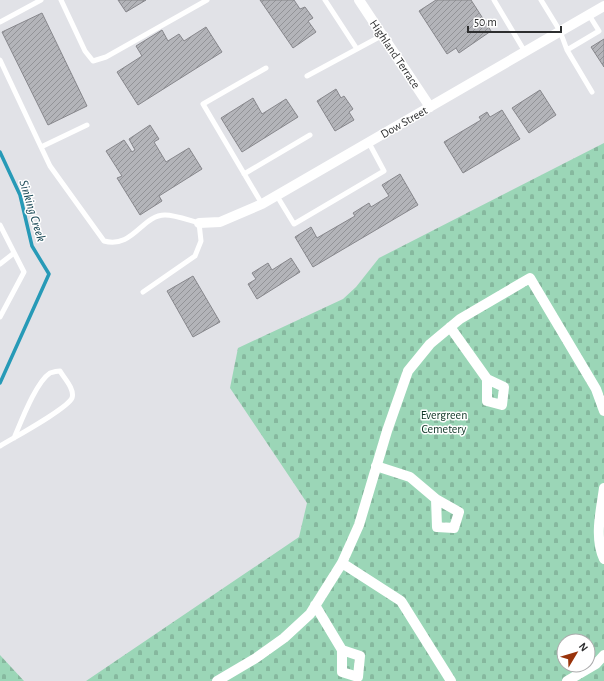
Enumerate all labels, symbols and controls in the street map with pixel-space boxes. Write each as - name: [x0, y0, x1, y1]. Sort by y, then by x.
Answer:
- scale bar: [468, 8, 561, 34]
- text: 50 m: [474, 16, 497, 28]
- street label: Highland Terrace: [368, 18, 422, 90]
- street label: Dow Street: [379, 104, 430, 140]
- water label: Sinking Creek: [16, 179, 48, 243]
- park label: Evergreen Cemetery: [421, 409, 467, 436]
- north arrow: [556, 633, 596, 673]
- text: N: [577, 641, 590, 654]

